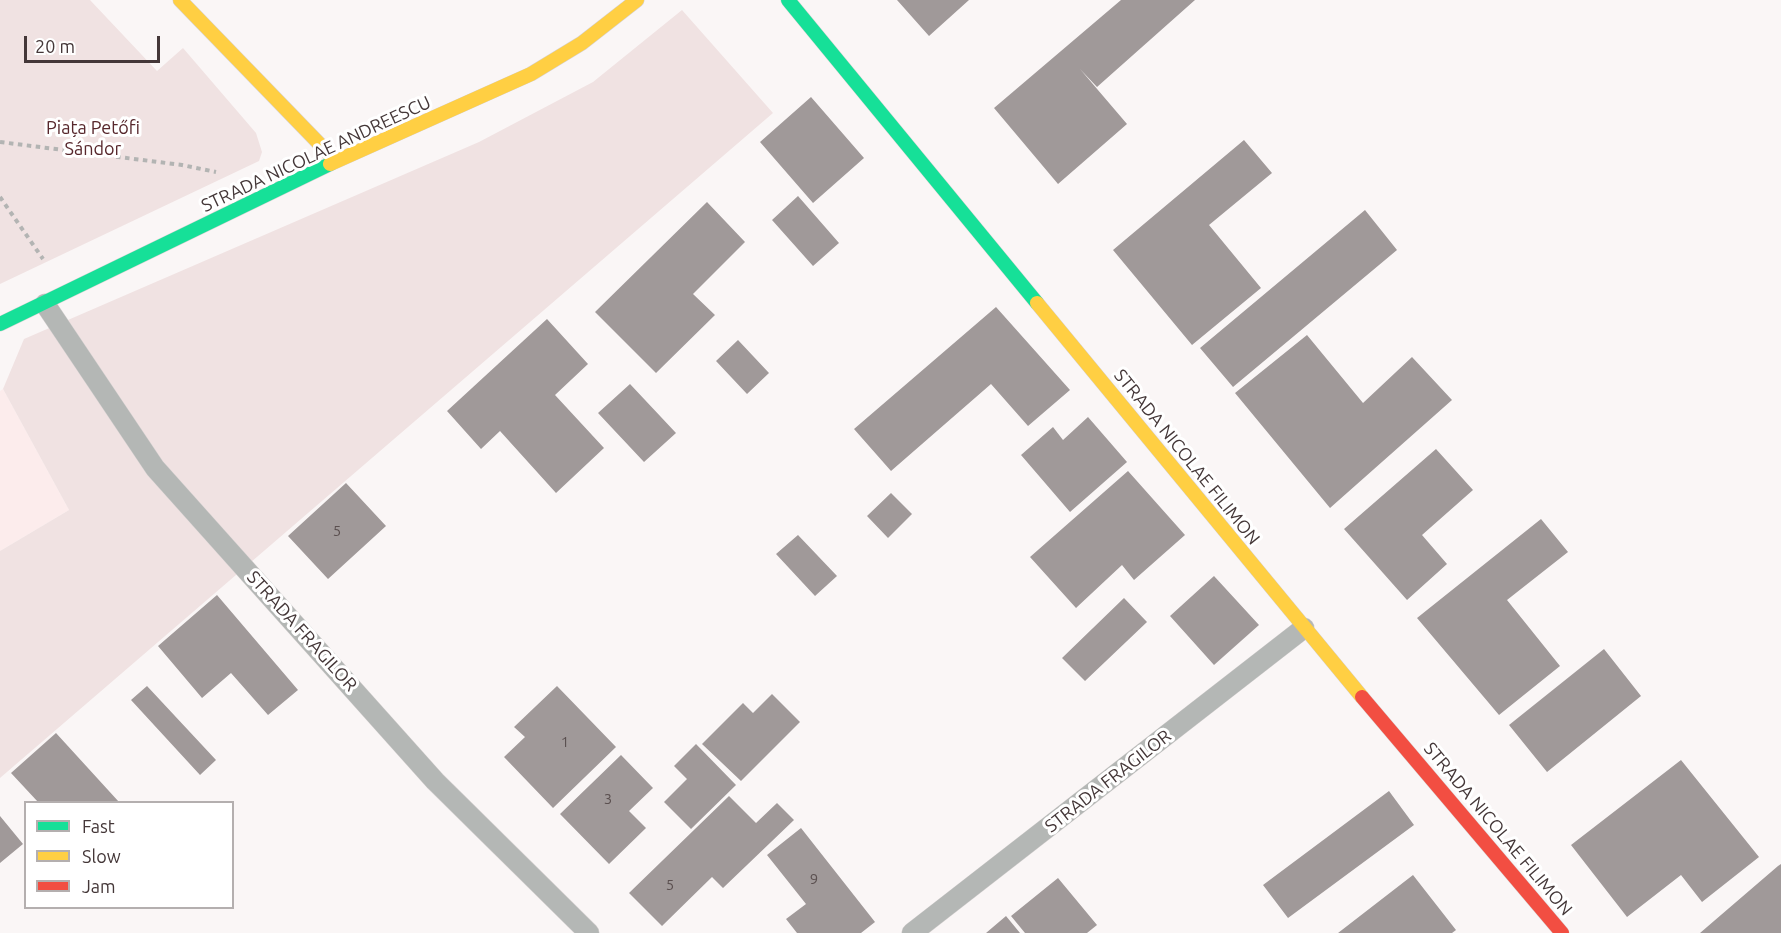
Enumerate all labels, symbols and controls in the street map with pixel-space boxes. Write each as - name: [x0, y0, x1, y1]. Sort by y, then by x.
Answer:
- scale bar: [27, 24, 164, 62]
- text: 20 m: [35, 36, 75, 56]
- street label: STRADA NICOLAE ANDREESCU: [198, 91, 434, 217]
- park label: Piața Petőfi Sándor: [46, 117, 140, 160]
- street label: STRADA NICOLAE FILIMON: [1110, 365, 1264, 549]
- house number: 5: [333, 522, 341, 540]
- street label: STRADA FRAGILOR: [242, 566, 362, 696]
- street label: STRADA FRAGILOR: [1041, 725, 1175, 837]
- house number: 1: [561, 733, 569, 751]
- street label: STRADA NICOLAE FILIMON: [1419, 738, 1577, 920]
- house number: 3: [604, 790, 612, 808]
- legend: [24, 801, 234, 909]
- text: Fast: [82, 816, 115, 836]
- text: Slow: [82, 846, 121, 866]
- house number: 9: [810, 870, 818, 888]
- text: Jam: [82, 876, 116, 896]
- house number: 5: [666, 876, 674, 894]

